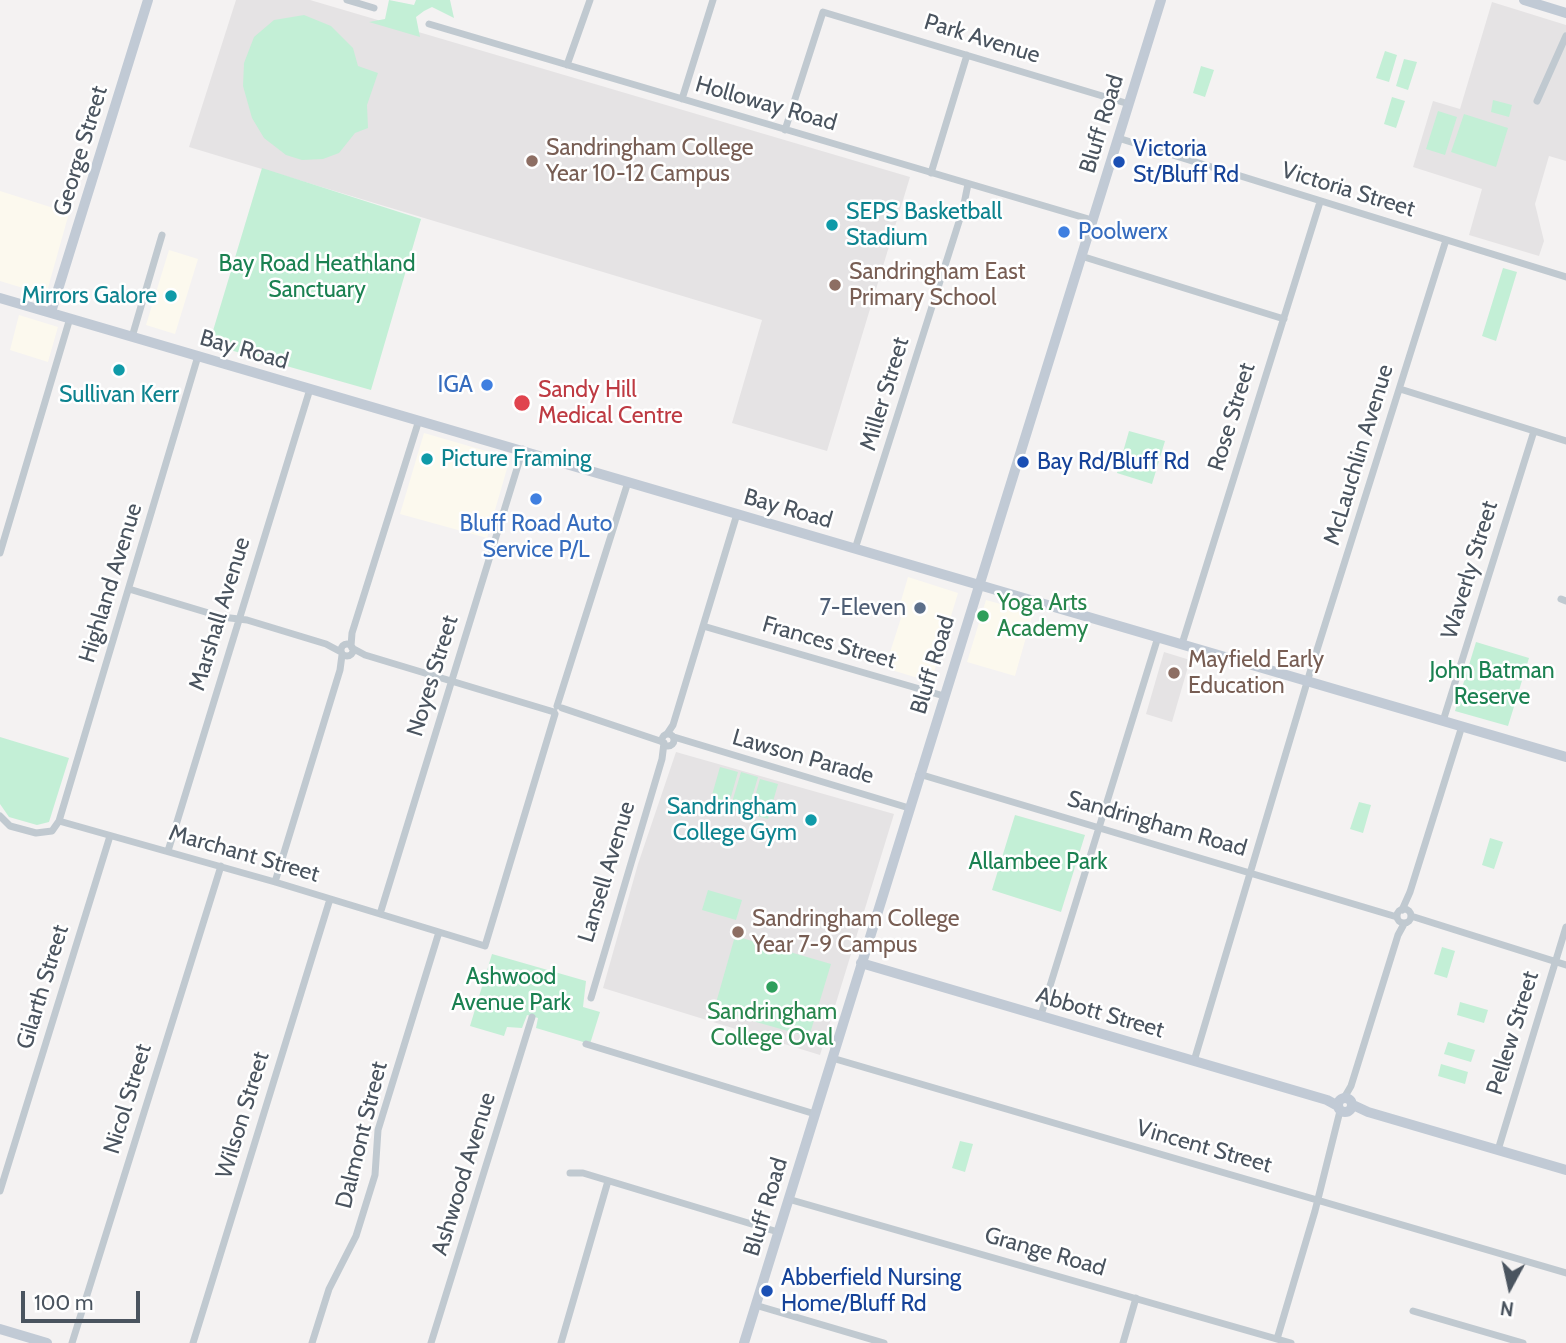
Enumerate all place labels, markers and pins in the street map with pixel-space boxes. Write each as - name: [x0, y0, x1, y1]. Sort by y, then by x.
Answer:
- place label: Sandringham College Year 10-12 Campus: [546, 134, 754, 188]
- place label: Victoria St/Bluff Rd: [1133, 135, 1239, 189]
- marker: Sandringham College Year 10-12 Campus: [524, 153, 540, 169]
- marker: Victoria St/Bluff Rd: [1111, 154, 1127, 170]
- place label: SEPS Basketball Stadium: [846, 198, 1002, 252]
- marker: SEPS Basketball Stadium: [824, 217, 840, 233]
- place label: Poolwerx: [1078, 218, 1168, 246]
- marker: Poolwerx: [1056, 224, 1072, 240]
- place label: Sandringham East Primary School: [849, 258, 1025, 312]
- marker: Sandringham East Primary School: [827, 277, 843, 293]
- place label: Mirrors Galore: [22, 282, 157, 310]
- marker: Mirrors Galore: [163, 288, 179, 304]
- marker: Sullivan Kerr: [111, 362, 127, 378]
- place label: IGA: [438, 371, 473, 399]
- place label: Sandy Hill Medical Centre: [538, 376, 683, 430]
- marker: IGA: [479, 377, 495, 393]
- place label: Sullivan Kerr: [59, 381, 179, 409]
- marker: Sandy Hill Medical Centre: [512, 393, 532, 413]
- place label: Picture Framing: [441, 445, 592, 473]
- place label: Bay Rd/Bluff Rd: [1037, 448, 1189, 476]
- marker: Picture Framing: [419, 451, 435, 467]
- marker: Bay Rd/Bluff Rd: [1015, 454, 1031, 470]
- marker: Bluff Road Auto Service P/L: [528, 491, 544, 507]
- place label: Bluff Road Auto Service P/L: [460, 510, 612, 564]
- place label: Yoga Arts Academy: [997, 589, 1088, 643]
- place label: 7-Eleven: [820, 594, 906, 622]
- marker: 7-Eleven: [912, 600, 928, 616]
- marker: Yoga Arts Academy: [975, 608, 991, 624]
- place label: Mayfield Early Education: [1188, 646, 1324, 700]
- marker: Mayfield Early Education: [1166, 665, 1182, 681]
- place label: Sandringham College Gym: [667, 793, 797, 847]
- marker: Sandringham College Gym: [803, 812, 819, 828]
- place label: Sandringham College Year 7-9 Campus: [752, 905, 960, 959]
- marker: Sandringham College Year 7-9 Campus: [730, 924, 746, 940]
- marker: Sandringham College Oval: [764, 979, 780, 995]
- place label: Sandringham College Oval: [707, 998, 837, 1052]
- place label: Abberfield Nursing Home/Bluff Rd: [781, 1264, 961, 1318]
- marker: Abberfield Nursing Home/Bluff Rd: [759, 1283, 775, 1299]

